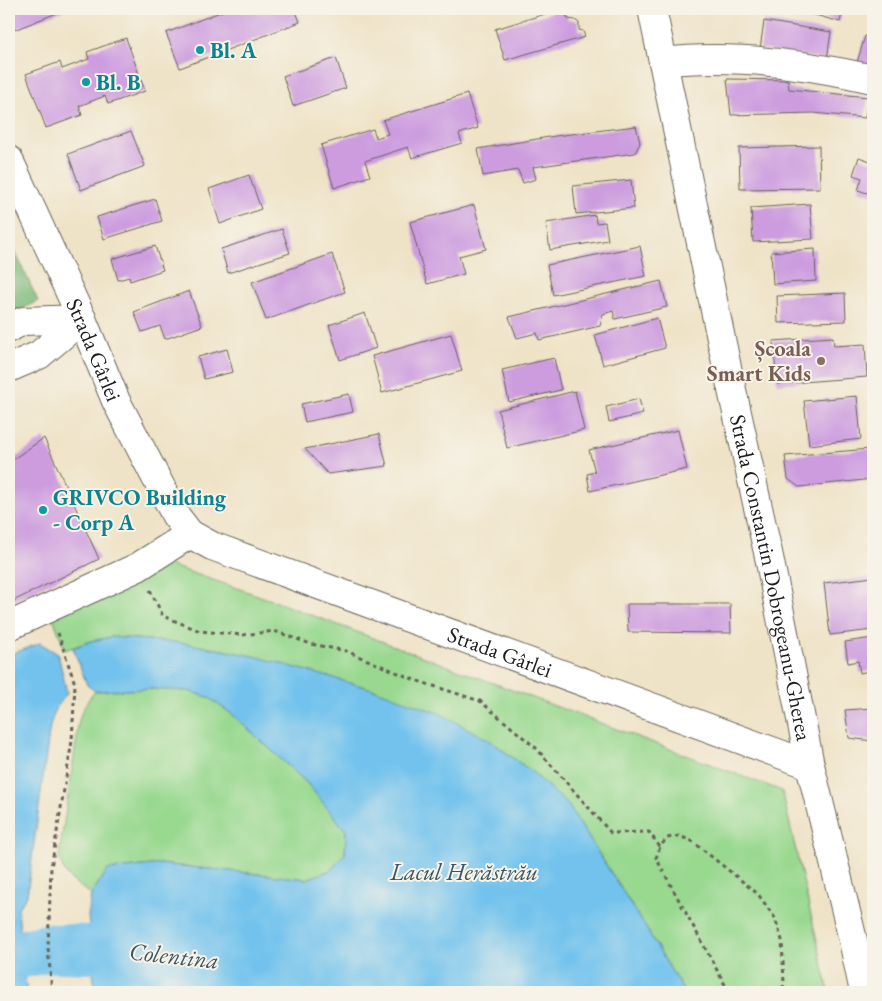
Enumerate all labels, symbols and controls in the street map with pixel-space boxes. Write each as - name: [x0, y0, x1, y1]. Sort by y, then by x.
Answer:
- place label: Bl. A: [210, 36, 257, 65]
- marker: Bl. A: [194, 44, 206, 56]
- place label: Bl. B: [96, 68, 141, 97]
- marker: Bl. B: [80, 76, 92, 88]
- street label: Strada Gârlei: [59, 294, 128, 406]
- place label: Școala Smart Kids: [707, 334, 811, 388]
- marker: Școala Smart Kids: [815, 355, 827, 367]
- street label: Strada Constantin Dobrogeanu-Gherea: [723, 412, 819, 744]
- place label: GRIVCO Building - Corp A: [53, 483, 227, 537]
- marker: GRIVCO Building - Corp A: [37, 504, 49, 516]
- street label: Strada Gârlei: [444, 620, 556, 684]
- water label: Lacul Herăstrău: [389, 856, 538, 887]
- water label: Colentina: [128, 935, 220, 976]

